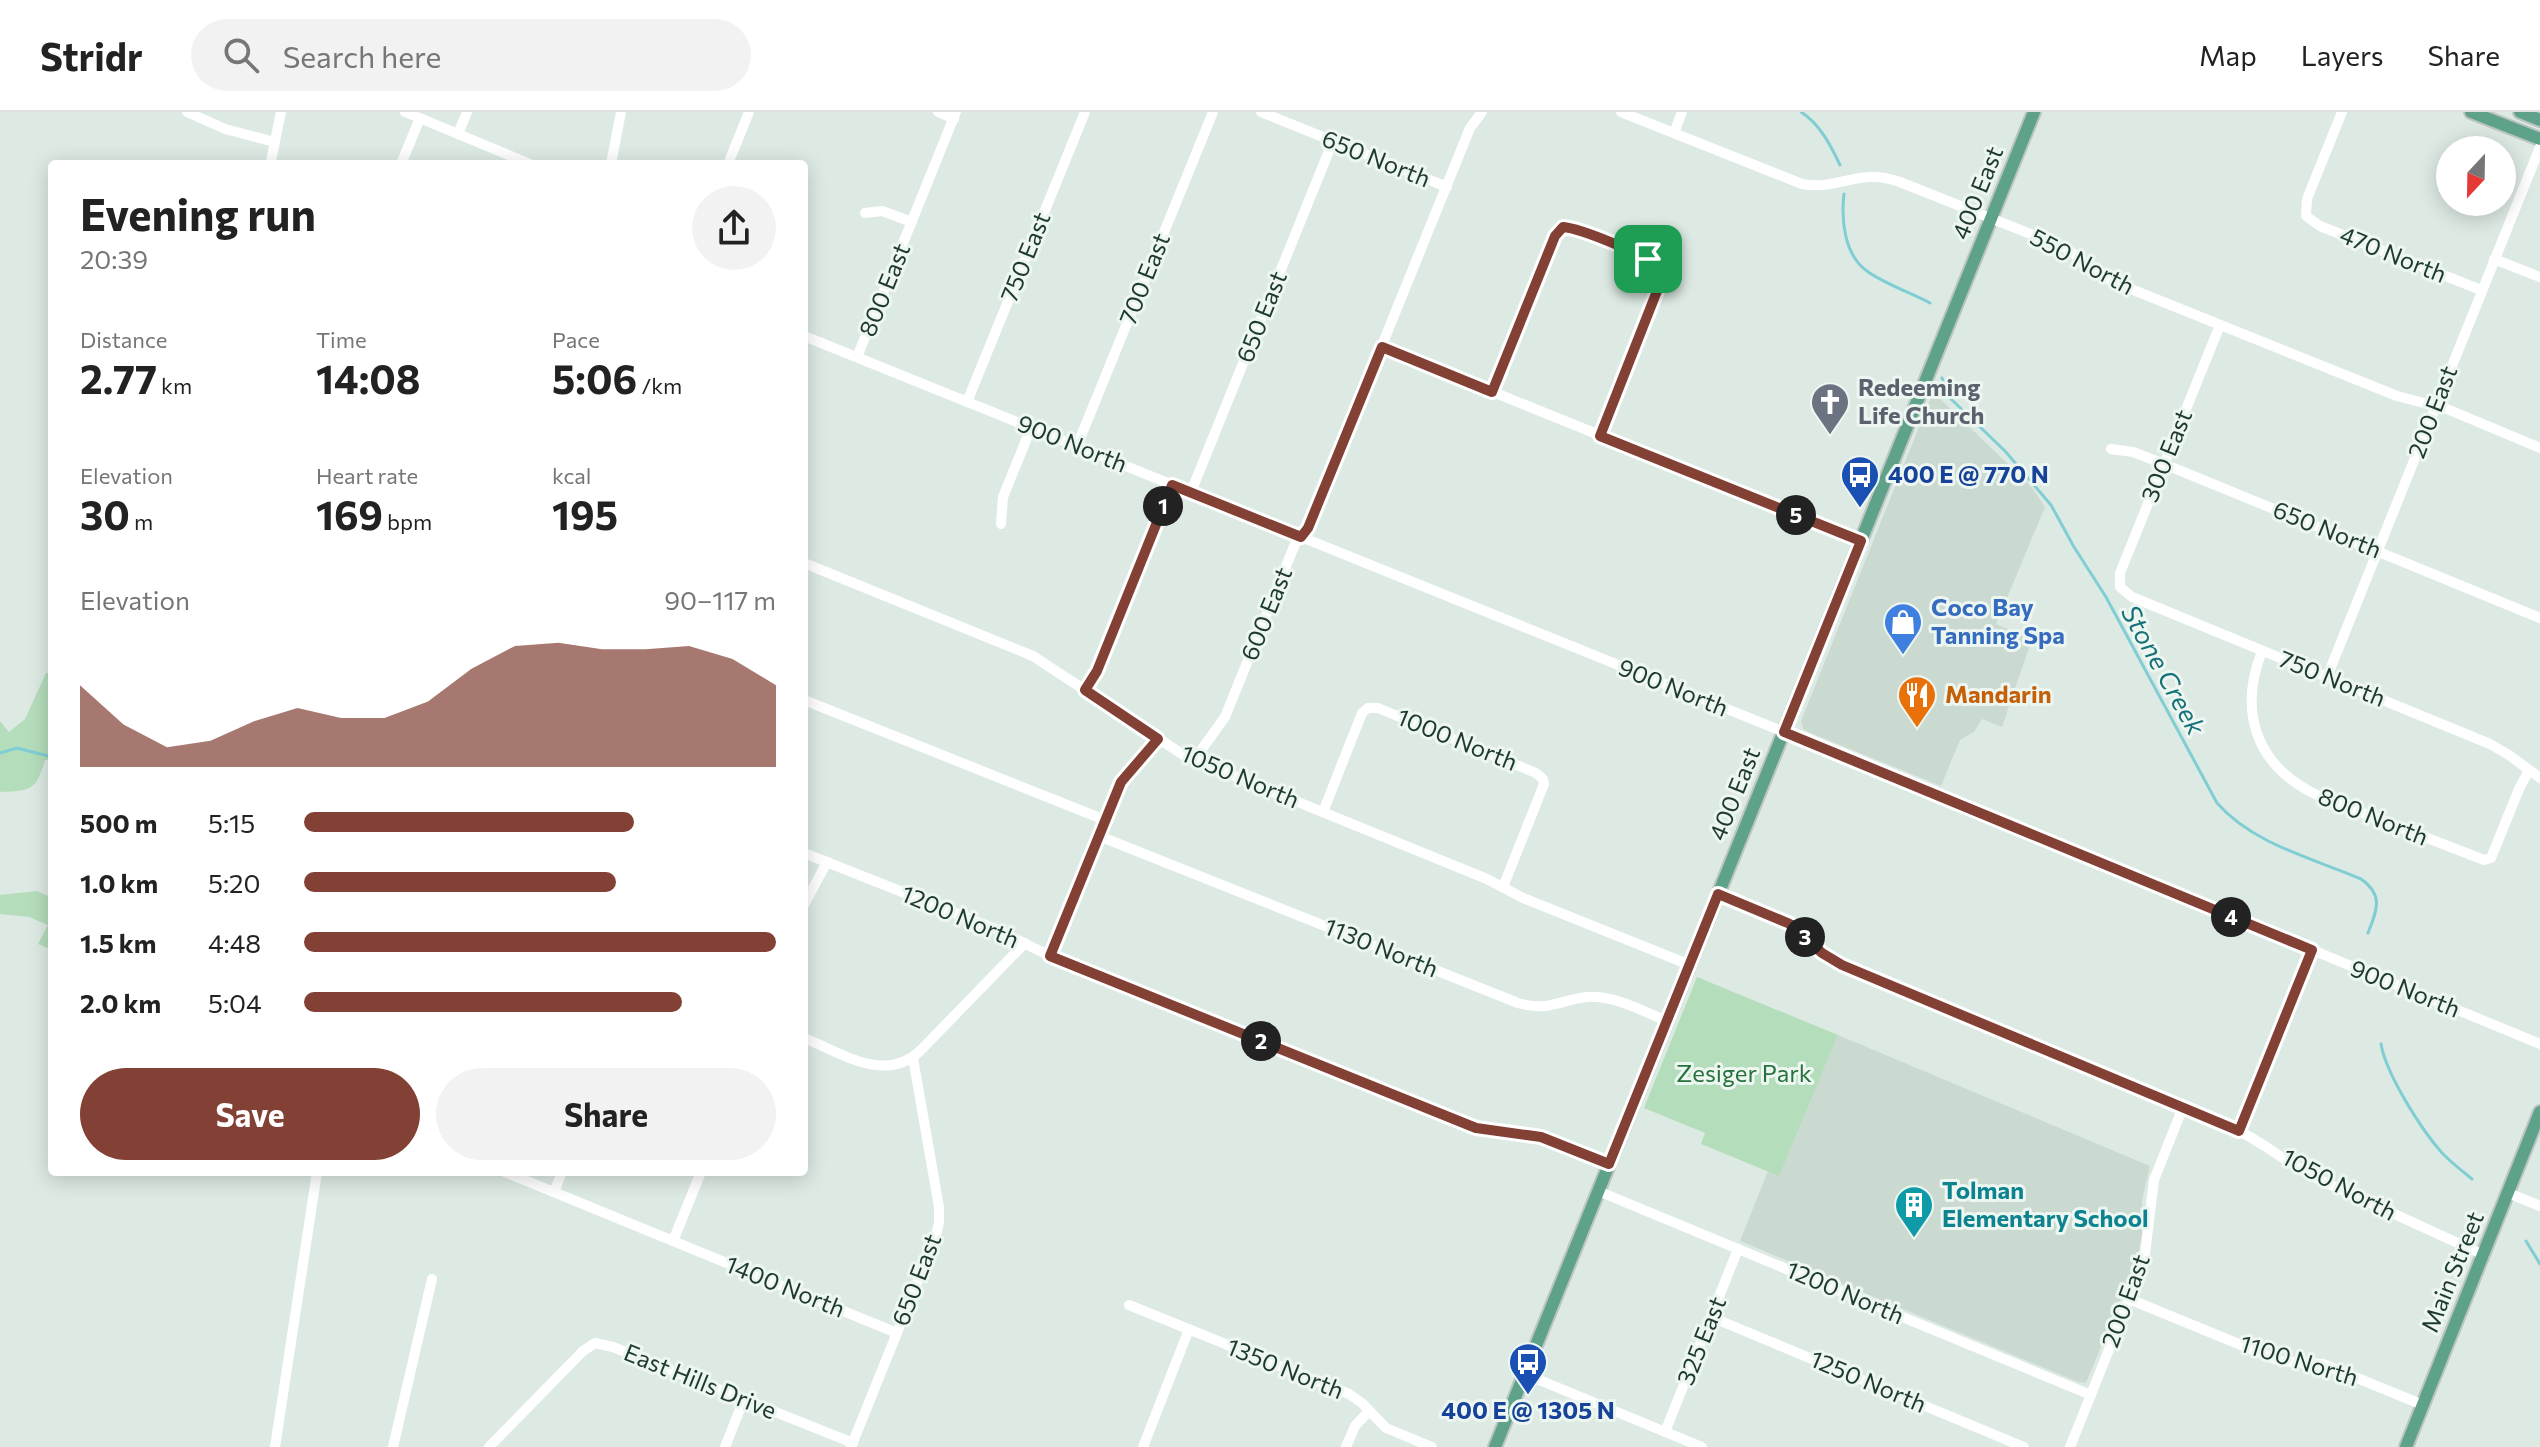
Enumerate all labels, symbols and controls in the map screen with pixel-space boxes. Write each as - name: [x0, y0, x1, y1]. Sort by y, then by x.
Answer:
- search box: [191, 19, 751, 91]
- text: Stridr: [40, 32, 143, 79]
- icon: search: [219, 33, 263, 77]
- text: Search here: [283, 37, 441, 74]
- text: Map: [2199, 38, 2257, 72]
- text: Layers: [2301, 38, 2383, 72]
- text: Share: [2427, 38, 2500, 72]
- street label: 650 North: [1318, 123, 1435, 192]
- north arrow: [2436, 136, 2516, 216]
- map controls: [2436, 136, 2516, 216]
- street label: 400 East: [1945, 142, 2008, 243]
- text: Evening run: [80, 186, 316, 240]
- button: share: [692, 186, 776, 270]
- street label: 750 East: [994, 207, 1056, 306]
- street label: 470 North: [2336, 219, 2451, 288]
- street label: 550 North: [2026, 221, 2140, 300]
- pin: [1614, 225, 1682, 293]
- street label: 700 East: [1112, 228, 1175, 328]
- icon: arrive: [1626, 237, 1670, 281]
- street label: 800 East: [852, 238, 915, 340]
- text: 20:39: [80, 243, 148, 274]
- street label: 650 East: [1229, 266, 1292, 366]
- text: Distance: [80, 326, 167, 353]
- text: Time: [316, 326, 367, 353]
- text: Pace: [552, 326, 600, 353]
- text: 2.77: [80, 353, 157, 402]
- text: 14:08: [316, 353, 421, 402]
- text: 5:06: [552, 353, 637, 402]
- street label: 200 East: [2401, 361, 2463, 462]
- text: km: [157, 372, 192, 399]
- text: /km: [637, 372, 682, 399]
- place label: Redeeming Life Church: [1858, 372, 1984, 429]
- church icon: Redeeming Life Church: [1809, 381, 1851, 436]
- street label: 300 East: [2134, 405, 2197, 506]
- street label: 900 North: [1013, 407, 1132, 478]
- bus stop icon: 400 E @ 770 N: [1839, 454, 1881, 509]
- place label: 400 E @ 770 N: [1888, 459, 2049, 488]
- text: Elevation: [80, 462, 173, 489]
- text: Heart rate: [316, 462, 418, 489]
- text: kcal: [552, 462, 591, 489]
- pin: 1: [1143, 486, 1183, 526]
- text: 30: [80, 489, 130, 538]
- text: 169: [316, 489, 383, 538]
- text: 195: [552, 489, 618, 538]
- text: 1: [1158, 492, 1168, 519]
- street label: 650 North: [2269, 494, 2386, 563]
- pin: 5: [1776, 495, 1816, 535]
- text: 5: [1790, 501, 1802, 528]
- text: m: [130, 508, 153, 535]
- text: bpm: [383, 508, 432, 535]
- street label: 600 East: [1234, 562, 1297, 664]
- text: Elevation: [80, 584, 190, 615]
- text: 90–117 m: [664, 584, 776, 615]
- place label: Coco Bay Tanning Spa: [1931, 592, 2065, 649]
- water label: Stone Creek: [2116, 599, 2213, 740]
- shop icon: Coco Bay Tanning Spa: [1882, 601, 1924, 656]
- street label: 750 North: [2275, 643, 2390, 712]
- street label: 900 North: [1614, 651, 1733, 722]
- restaurant icon: Mandarin: [1896, 674, 1938, 729]
- place label: Mandarin: [1945, 679, 2052, 708]
- street label: 1000 North: [1393, 701, 1522, 776]
- street label: 1050 North: [1177, 738, 1304, 814]
- street label: 400 East: [1702, 743, 1765, 844]
- street label: 800 North: [2314, 780, 2433, 851]
- text: 500 m: [80, 807, 157, 838]
- text: 5:15: [208, 807, 255, 838]
- text: 1.0 km: [80, 867, 158, 898]
- text: 5:20: [208, 867, 260, 898]
- street label: 1200 North: [897, 878, 1024, 953]
- pin: 4: [2211, 897, 2251, 937]
- text: 4: [2224, 903, 2238, 930]
- street label: 1130 North: [1320, 911, 1443, 983]
- pin: 3: [1785, 917, 1825, 957]
- text: 3: [1799, 923, 1811, 950]
- text: 1.5 km: [80, 927, 156, 958]
- text: 4:48: [208, 927, 261, 958]
- street label: 900 North: [2346, 952, 2465, 1023]
- text: 2.0 km: [80, 987, 161, 1018]
- text: 5:04: [208, 987, 262, 1018]
- pin: 2: [1241, 1021, 1281, 1061]
- text: 2: [1255, 1027, 1267, 1054]
- park label: Zesiger Park: [1676, 1058, 1812, 1087]
- button: Save: [80, 1068, 420, 1160]
- button: Share: [436, 1068, 776, 1160]
- street label: 1050 North: [2277, 1141, 2402, 1226]
- place label: Tolman Elementary School: [1942, 1175, 2149, 1232]
- building icon: Tolman Elementary School: [1893, 1184, 1935, 1239]
- street label: Main Street: [2414, 1207, 2489, 1336]
- street label: 650 East: [885, 1229, 946, 1330]
- street label: 1400 North: [722, 1249, 850, 1323]
- street label: 200 East: [2094, 1250, 2155, 1351]
- street label: 1200 North: [1782, 1254, 1909, 1329]
- street label: 325 East: [1670, 1292, 1731, 1389]
- street label: 1100 North: [2237, 1328, 2362, 1391]
- street label: 1350 North: [1223, 1331, 1348, 1404]
- street label: East Hills Drive: [620, 1337, 781, 1424]
- bus stop icon: 400 E @ 1305 N: [1507, 1341, 1549, 1396]
- street label: 1250 North: [1806, 1343, 1931, 1418]
- place label: 400 E @ 1305 N: [1441, 1395, 1615, 1424]

